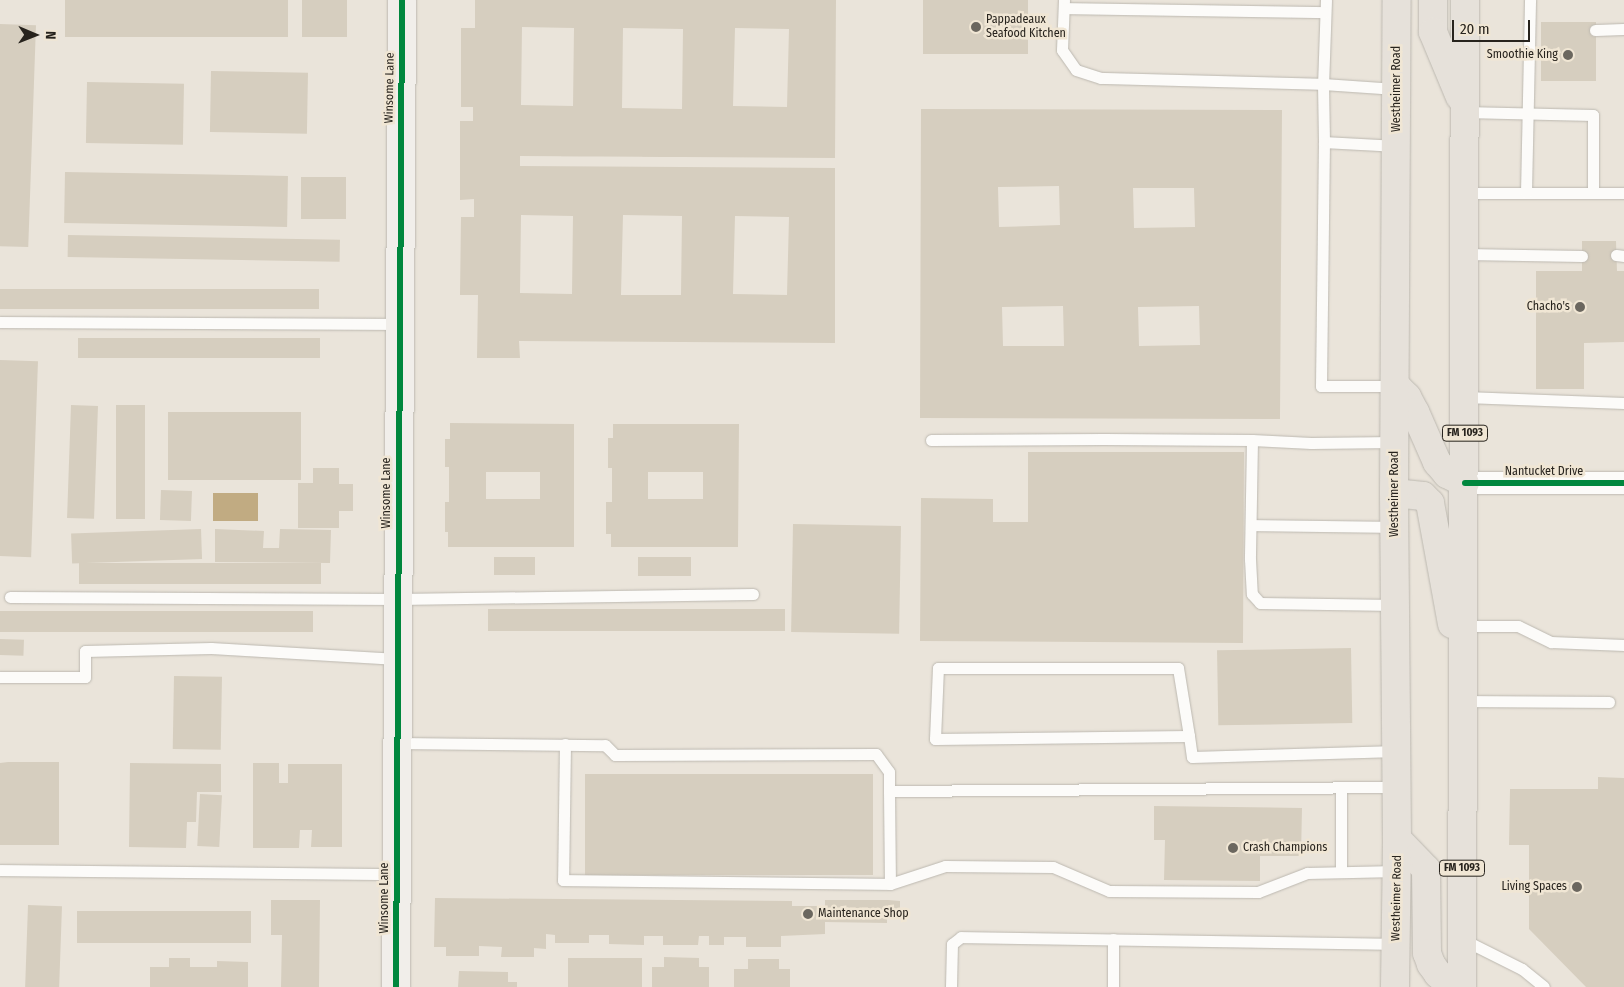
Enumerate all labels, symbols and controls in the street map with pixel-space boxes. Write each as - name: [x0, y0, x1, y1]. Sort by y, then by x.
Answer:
- north arrow: [10, 10, 60, 60]
- scale bar: [1454, 10, 1532, 42]
- place label: Pappadeaux Seafood Kitchen: [986, 13, 1066, 41]
- text: 20 m: [1460, 20, 1490, 38]
- marker: Pappadeaux Seafood Kitchen: [970, 21, 982, 33]
- text: N: [42, 31, 59, 40]
- street label: Westheimer Road: [1390, 46, 1404, 132]
- place label: Smoothie King: [1487, 48, 1558, 62]
- marker: Smoothie King: [1562, 49, 1574, 61]
- street label: Winsome Lane: [382, 52, 398, 124]
- place label: Chacho's: [1527, 300, 1570, 314]
- marker: Chacho's: [1574, 301, 1586, 313]
- road number: FM 1093: [1441, 424, 1489, 442]
- street label: Westheimer Road: [1388, 451, 1402, 537]
- street label: Winsome Lane: [380, 457, 394, 529]
- street label: Nantucket Drive: [1505, 465, 1583, 479]
- place label: Crash Champions: [1243, 841, 1327, 855]
- marker: Crash Champions: [1227, 842, 1239, 854]
- street label: Westheimer Road: [1389, 855, 1405, 941]
- road number: FM 1093: [1438, 860, 1486, 876]
- street label: Winsome Lane: [378, 862, 392, 934]
- place label: Living Spaces: [1501, 880, 1567, 894]
- marker: Living Spaces: [1571, 881, 1583, 893]
- place label: Maintenance Shop: [818, 907, 909, 921]
- marker: Maintenance Shop: [802, 908, 814, 920]

